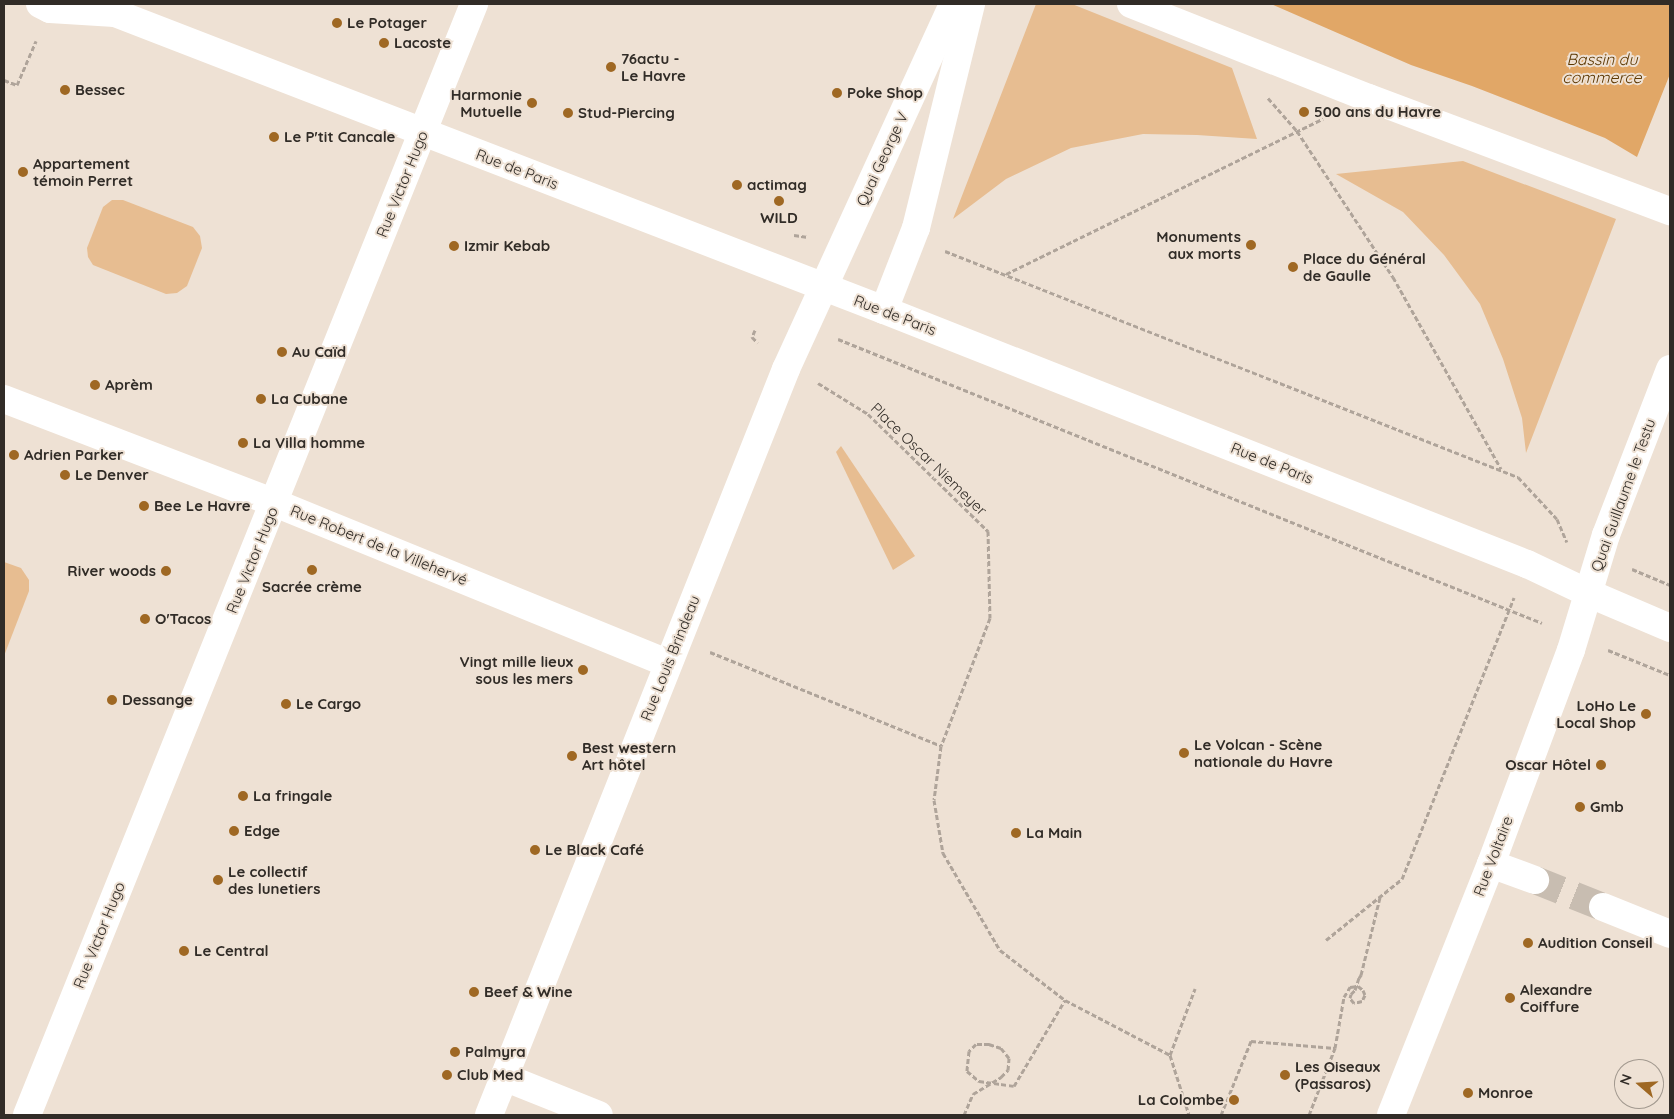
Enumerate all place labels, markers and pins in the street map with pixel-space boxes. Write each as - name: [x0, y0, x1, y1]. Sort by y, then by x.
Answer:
- place label: Le Potager: [347, 14, 427, 32]
- marker: Le Potager: [331, 17, 343, 29]
- place label: Lacoste: [394, 34, 451, 52]
- marker: Lacoste: [378, 37, 390, 49]
- place label: 76actu - Le Havre: [621, 49, 686, 84]
- marker: 76actu - Le Havre: [605, 61, 617, 73]
- place label: Bessec: [75, 81, 125, 99]
- marker: Bessec: [59, 84, 71, 96]
- place label: Poke Shop: [847, 84, 923, 102]
- place label: Harmonie Mutuelle: [451, 85, 522, 120]
- marker: Poke Shop: [831, 87, 843, 99]
- marker: Harmonie Mutuelle: [526, 97, 538, 109]
- place label: 500 ans du Havre: [1314, 103, 1441, 121]
- place label: Stud-Piercing: [578, 104, 675, 122]
- marker: 500 ans du Havre: [1298, 106, 1310, 118]
- marker: Stud-Piercing: [562, 107, 574, 119]
- place label: Le P'tit Cancale: [284, 128, 395, 146]
- marker: Le P'tit Cancale: [268, 131, 280, 143]
- place label: Appartement témoin Perret: [33, 154, 133, 189]
- marker: Appartement témoin Perret: [17, 166, 29, 178]
- place label: actimag: [747, 176, 807, 194]
- marker: actimag: [731, 179, 743, 191]
- marker: WILD: [773, 195, 785, 207]
- place label: WILD: [760, 209, 798, 227]
- place label: Monuments aux morts: [1156, 227, 1241, 262]
- place label: Izmir Kebab: [464, 237, 550, 255]
- marker: Monuments aux morts: [1245, 239, 1257, 251]
- marker: Izmir Kebab: [448, 240, 460, 252]
- place label: Place du Général de Gaulle: [1303, 249, 1426, 284]
- marker: Place du Général de Gaulle: [1287, 261, 1299, 273]
- place label: Au Caïd: [292, 343, 346, 361]
- marker: Au Caïd: [276, 346, 288, 358]
- place label: Aprèm: [105, 376, 153, 394]
- marker: Aprèm: [89, 379, 101, 391]
- place label: La Cubane: [271, 390, 348, 408]
- marker: La Cubane: [255, 393, 267, 405]
- place label: La Villa homme: [253, 434, 365, 452]
- marker: La Villa homme: [237, 437, 249, 449]
- place label: Adrien Parker: [24, 446, 124, 464]
- marker: Adrien Parker: [8, 449, 20, 461]
- place label: Le Denver: [75, 466, 149, 484]
- marker: Le Denver: [59, 469, 71, 481]
- place label: Bee Le Havre: [154, 497, 251, 515]
- marker: Bee Le Havre: [138, 500, 150, 512]
- place label: River woods: [67, 562, 156, 580]
- marker: Sacrée crème: [306, 564, 318, 576]
- marker: River woods: [160, 565, 172, 577]
- place label: Sacrée crème: [262, 578, 362, 596]
- place label: O'Tacos: [155, 610, 211, 628]
- marker: O'Tacos: [139, 613, 151, 625]
- place label: Vingt mille lieux sous les mers: [460, 652, 573, 687]
- marker: Vingt mille lieux sous les mers: [577, 664, 589, 676]
- place label: Dessange: [122, 691, 193, 709]
- marker: Dessange: [106, 694, 118, 706]
- place label: Le Cargo: [296, 695, 361, 713]
- place label: LoHo Le Local Shop: [1556, 696, 1636, 731]
- marker: Le Cargo: [280, 698, 292, 710]
- marker: LoHo Le Local Shop: [1640, 708, 1652, 720]
- place label: Le Volcan - Scène nationale du Havre: [1194, 735, 1333, 770]
- place label: Best western Art hôtel: [582, 738, 676, 773]
- marker: Le Volcan - Scène nationale du Havre: [1178, 747, 1190, 759]
- marker: Best western Art hôtel: [566, 750, 578, 762]
- place label: Oscar Hôtel: [1505, 756, 1591, 774]
- marker: Oscar Hôtel: [1595, 759, 1607, 771]
- place label: La fringale: [253, 787, 332, 805]
- marker: La fringale: [237, 790, 249, 802]
- place label: Gmb: [1590, 798, 1624, 816]
- marker: Gmb: [1574, 801, 1586, 813]
- place label: Edge: [244, 822, 280, 840]
- place label: La Main: [1026, 824, 1082, 842]
- marker: Edge: [228, 825, 240, 837]
- marker: La Main: [1010, 827, 1022, 839]
- place label: Le Black Café: [545, 841, 644, 859]
- marker: Le Black Café: [529, 844, 541, 856]
- place label: Le collectif des lunetiers: [228, 862, 321, 897]
- marker: Le collectif des lunetiers: [212, 874, 224, 886]
- place label: Audition Conseil: [1538, 934, 1653, 952]
- marker: Audition Conseil: [1522, 937, 1534, 949]
- place label: Le Central: [194, 942, 269, 960]
- marker: Le Central: [178, 945, 190, 957]
- place label: Alexandre Coiffure: [1520, 980, 1592, 1015]
- place label: Beef & Wine: [484, 983, 573, 1001]
- marker: Beef & Wine: [468, 986, 480, 998]
- marker: Alexandre Coiffure: [1504, 992, 1516, 1004]
- place label: Palmyra: [465, 1043, 526, 1061]
- marker: Palmyra: [449, 1046, 461, 1058]
- place label: Les Oiseaux (Passaros): [1295, 1057, 1380, 1092]
- place label: Club Med: [457, 1066, 523, 1084]
- marker: Club Med: [441, 1069, 453, 1081]
- marker: Les Oiseaux (Passaros): [1279, 1069, 1291, 1081]
- place label: Monroe: [1478, 1084, 1533, 1102]
- marker: Monroe: [1462, 1087, 1474, 1099]
- place label: La Colombe: [1138, 1091, 1224, 1109]
- marker: La Colombe: [1228, 1094, 1240, 1106]

